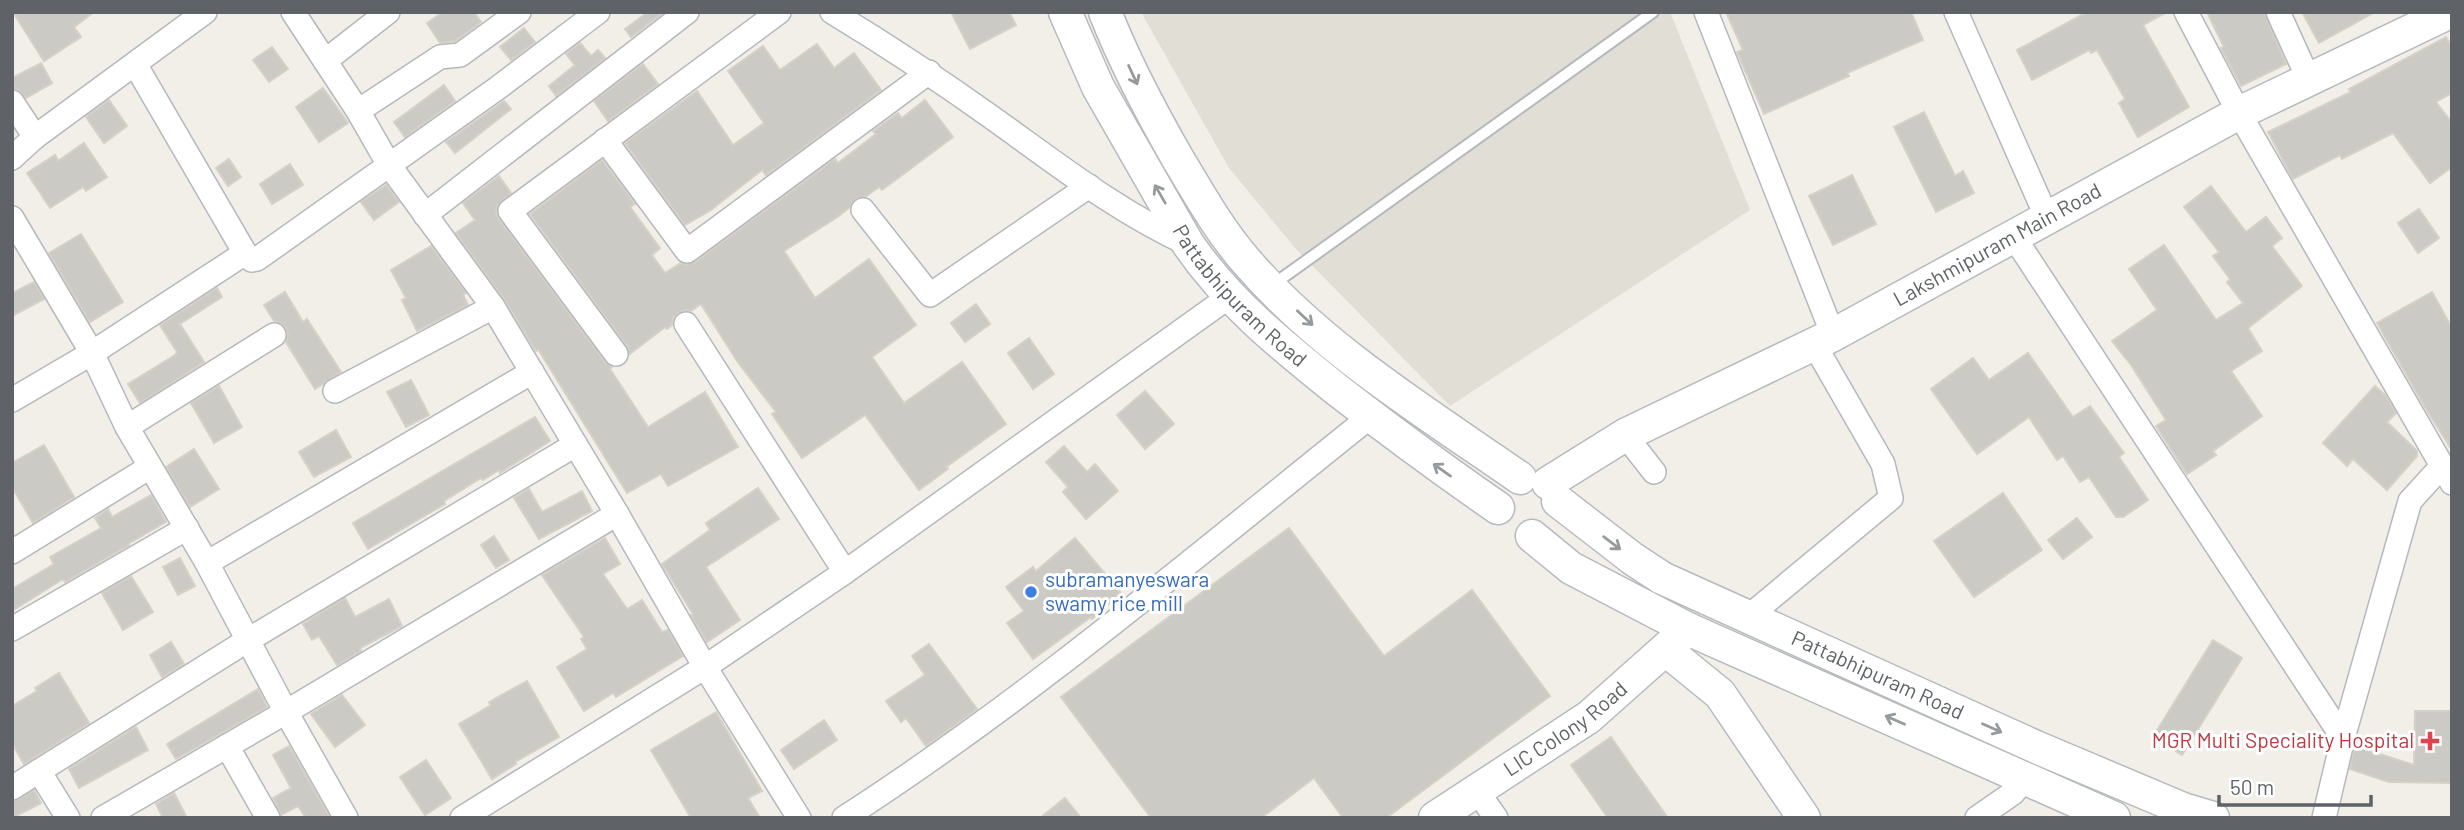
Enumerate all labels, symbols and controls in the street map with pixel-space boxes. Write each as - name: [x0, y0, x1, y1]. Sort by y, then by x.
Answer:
- one-way arrow: [1126, 64, 1140, 85]
- street label: Lakshmipuram Main Road: [1888, 177, 2105, 311]
- one-way arrow: [1152, 184, 1166, 204]
- street label: Pattabhipuram Road: [1168, 220, 1313, 371]
- one-way arrow: [1296, 310, 1313, 327]
- one-way arrow: [1433, 463, 1452, 477]
- one-way arrow: [1602, 536, 1620, 551]
- place label: subramanyeswara swamy rice mill: [1045, 566, 1209, 615]
- marker: subramanyeswara swamy rice mill: [1023, 584, 1039, 600]
- street label: Pattabhipuram Road: [1788, 624, 1968, 724]
- street label: LIC Colony Road: [1498, 675, 1631, 781]
- one-way arrow: [1885, 713, 1906, 726]
- one-way arrow: [1981, 722, 2002, 735]
- place label: MGR Multi Speciality Hospital: [2152, 727, 2414, 752]
- marker: MGR Multi Speciality Hospital: [2420, 731, 2440, 751]
- scale bar: [2219, 764, 2371, 808]
- text: 50 m: [2230, 774, 2274, 799]

